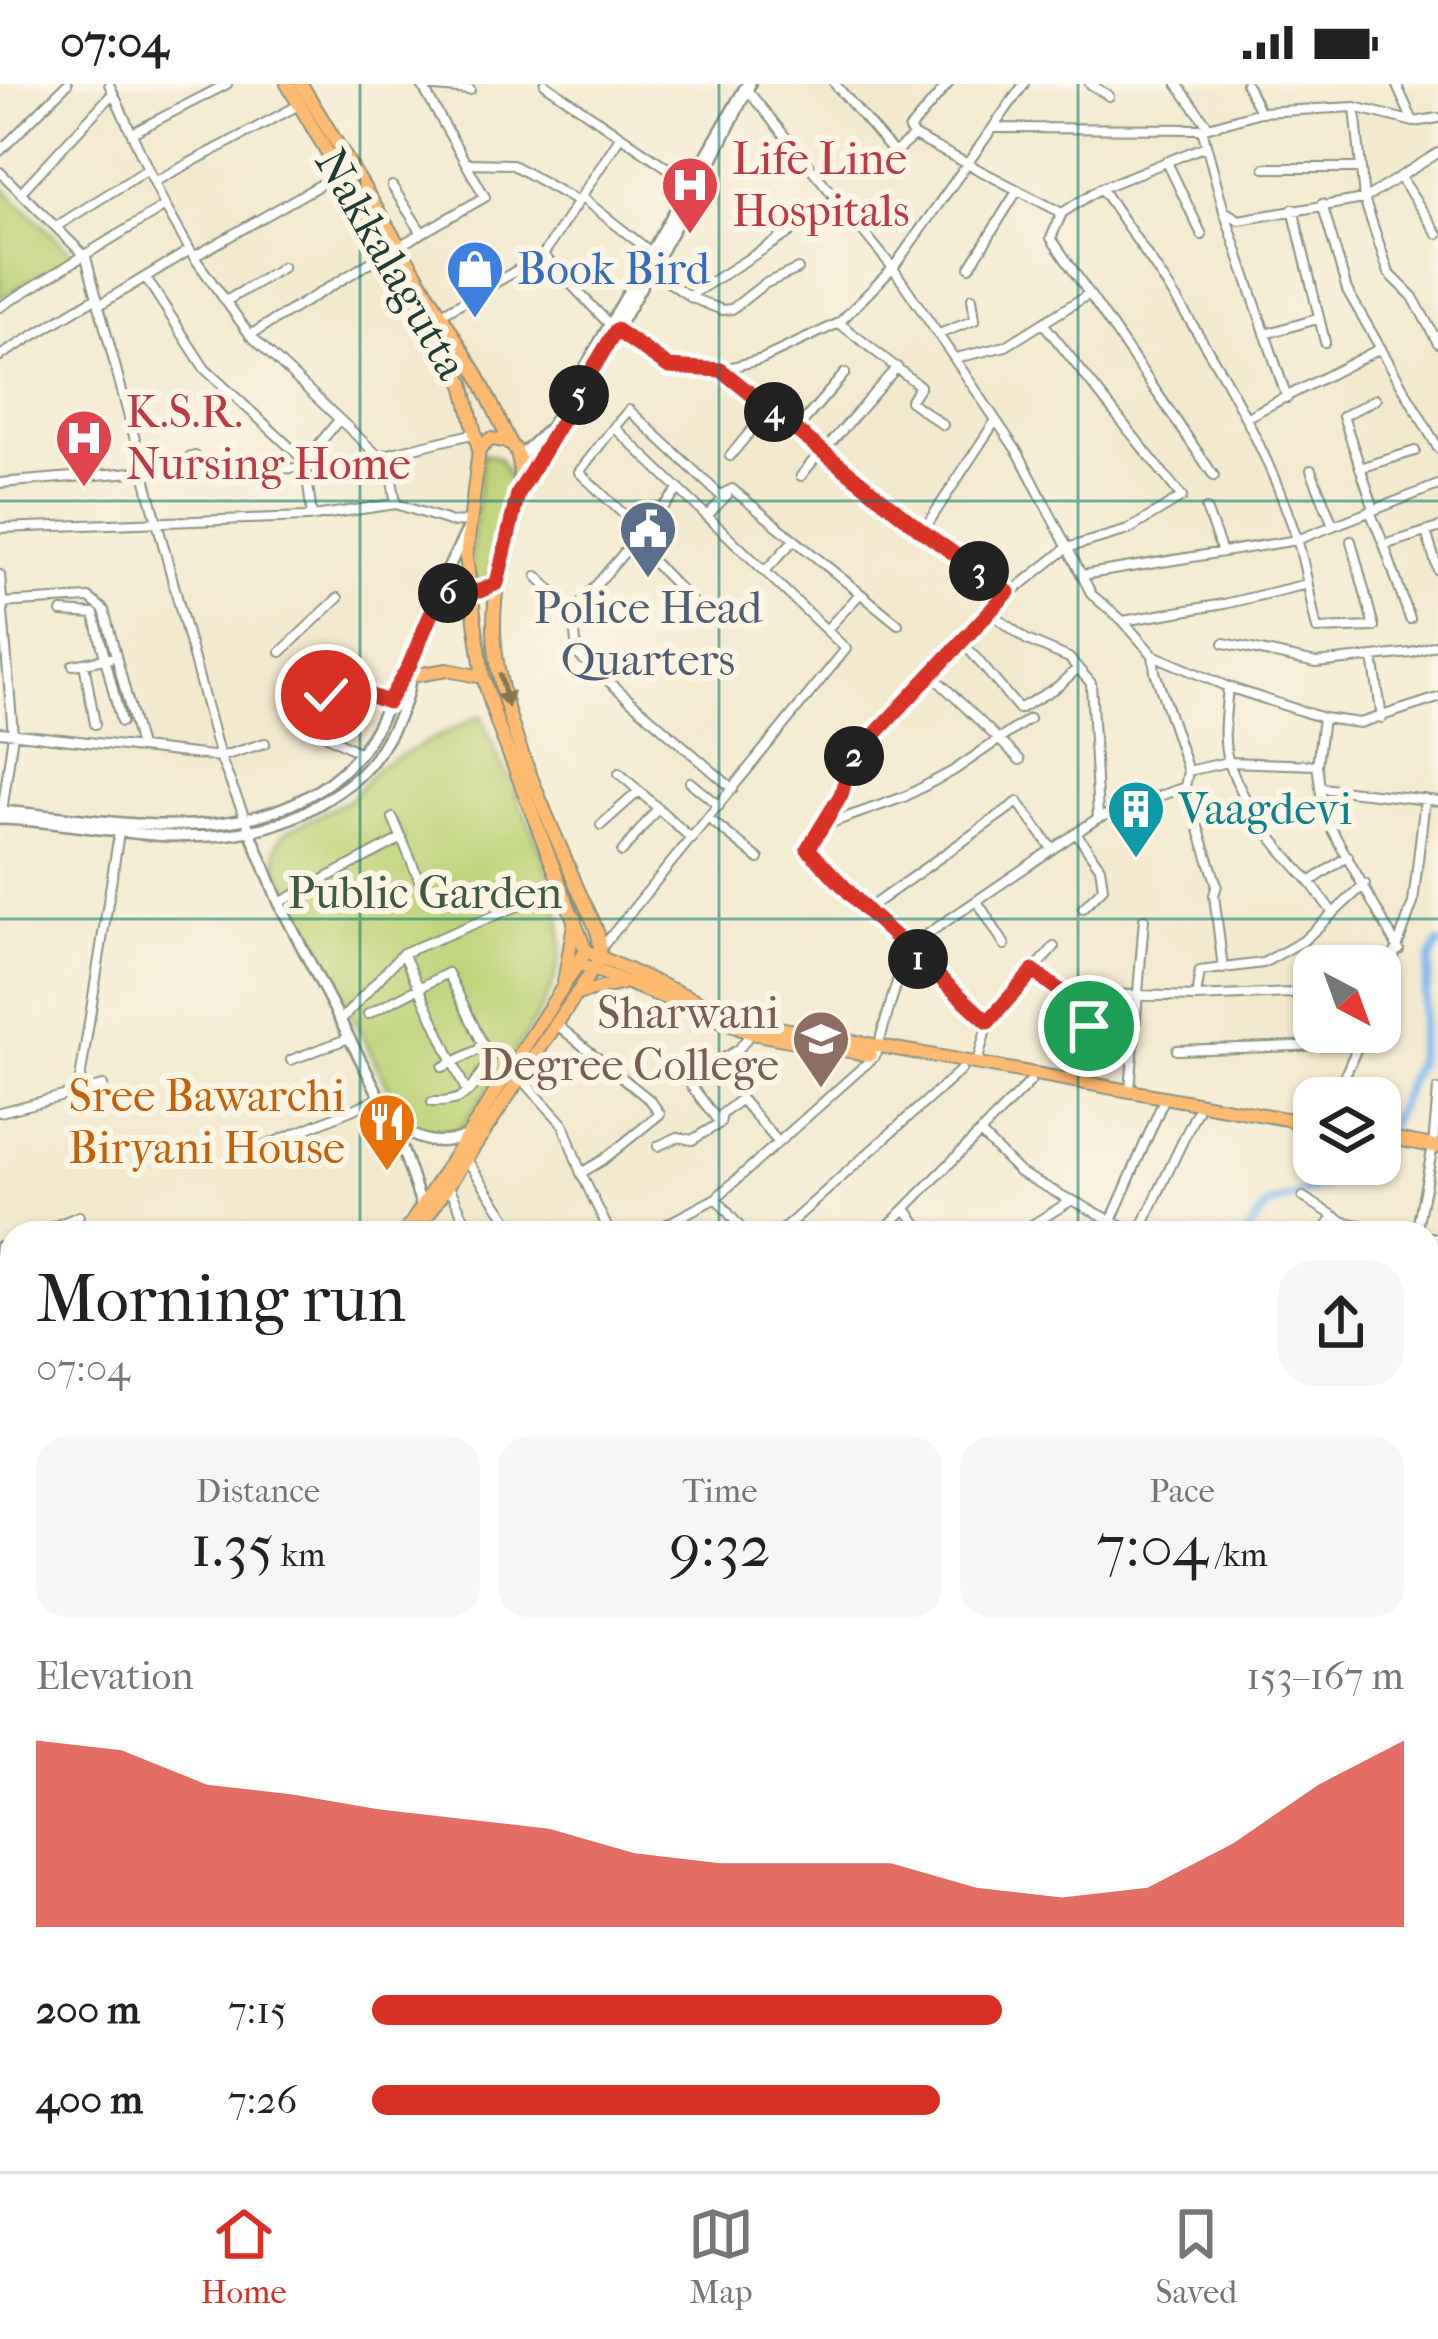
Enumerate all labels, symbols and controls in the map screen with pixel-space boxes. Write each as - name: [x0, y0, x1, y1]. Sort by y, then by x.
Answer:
- text: 07:04: [60, 16, 168, 69]
- place label: Life Line Hospitals: [732, 133, 910, 238]
- street label: Nakkalagutta: [304, 139, 479, 390]
- hospital icon: Life Line Hospitals: [659, 154, 721, 236]
- shop icon: Book Bird: [444, 238, 506, 320]
- place label: Book Bird: [517, 243, 711, 296]
- pin: 5: [549, 365, 609, 425]
- text: 5: [572, 375, 586, 414]
- pin: 4: [744, 382, 804, 442]
- place label: K.S.R. Nursing Home: [126, 386, 411, 491]
- text: 4: [764, 392, 784, 431]
- hospital icon: K.S.R. Nursing Home: [53, 407, 115, 489]
- public building icon: Police Head Quarters: [617, 498, 679, 580]
- pin: 3: [949, 541, 1009, 601]
- text: 3: [972, 551, 986, 590]
- pin: 6: [418, 563, 478, 623]
- text: 6: [439, 573, 457, 612]
- place label: Police Head Quarters: [534, 582, 763, 687]
- pin: [275, 644, 377, 746]
- icon: check: [293, 662, 359, 728]
- one-way arrow: [495, 672, 514, 709]
- pin: 2: [824, 726, 884, 786]
- text: 2: [846, 736, 862, 775]
- building icon: Vaagdevi: [1105, 778, 1167, 860]
- place label: Vaagdevi: [1177, 783, 1352, 836]
- park label: Public Garden: [288, 867, 562, 920]
- pin: 1: [888, 929, 948, 989]
- text: 1: [912, 939, 924, 978]
- north arrow: [1293, 945, 1401, 1053]
- map controls: [1293, 945, 1401, 1185]
- pin: [1038, 975, 1140, 1077]
- place label: Sharwani Degree College: [479, 987, 779, 1092]
- icon: arrive: [1056, 993, 1122, 1059]
- school or university icon: Sharwani Degree College: [790, 1008, 852, 1090]
- place label: Sree Bawarchi Biryani House: [68, 1070, 345, 1175]
- button: layers: [1293, 1077, 1401, 1185]
- restaurant icon: Sree Bawarchi Biryani House: [356, 1091, 418, 1173]
- button: share: [1278, 1260, 1404, 1386]
- text: Morning run: [36, 1261, 406, 1338]
- text: 07:04: [36, 1345, 130, 1391]
- text: Distance: [196, 1472, 320, 1511]
- text: Time: [683, 1472, 758, 1511]
- text: Pace: [1149, 1472, 1215, 1511]
- text: 1.35: [190, 1511, 274, 1582]
- text: 9:32: [669, 1511, 771, 1582]
- text: 7:04: [1097, 1511, 1208, 1582]
- text: km: [274, 1536, 326, 1575]
- text: /km: [1208, 1536, 1267, 1575]
- text: Elevation: [36, 1653, 194, 1699]
- text: 153–167 m: [1246, 1653, 1404, 1699]
- text: 200 m: [36, 1987, 140, 2033]
- text: 7:15: [228, 1987, 287, 2033]
- text: 400 m: [36, 2077, 143, 2123]
- text: 7:26: [228, 2077, 297, 2123]
- tab: Home: [201, 2201, 287, 2312]
- tab: Map: [688, 2201, 754, 2312]
- tab: Saved: [1155, 2201, 1237, 2312]

